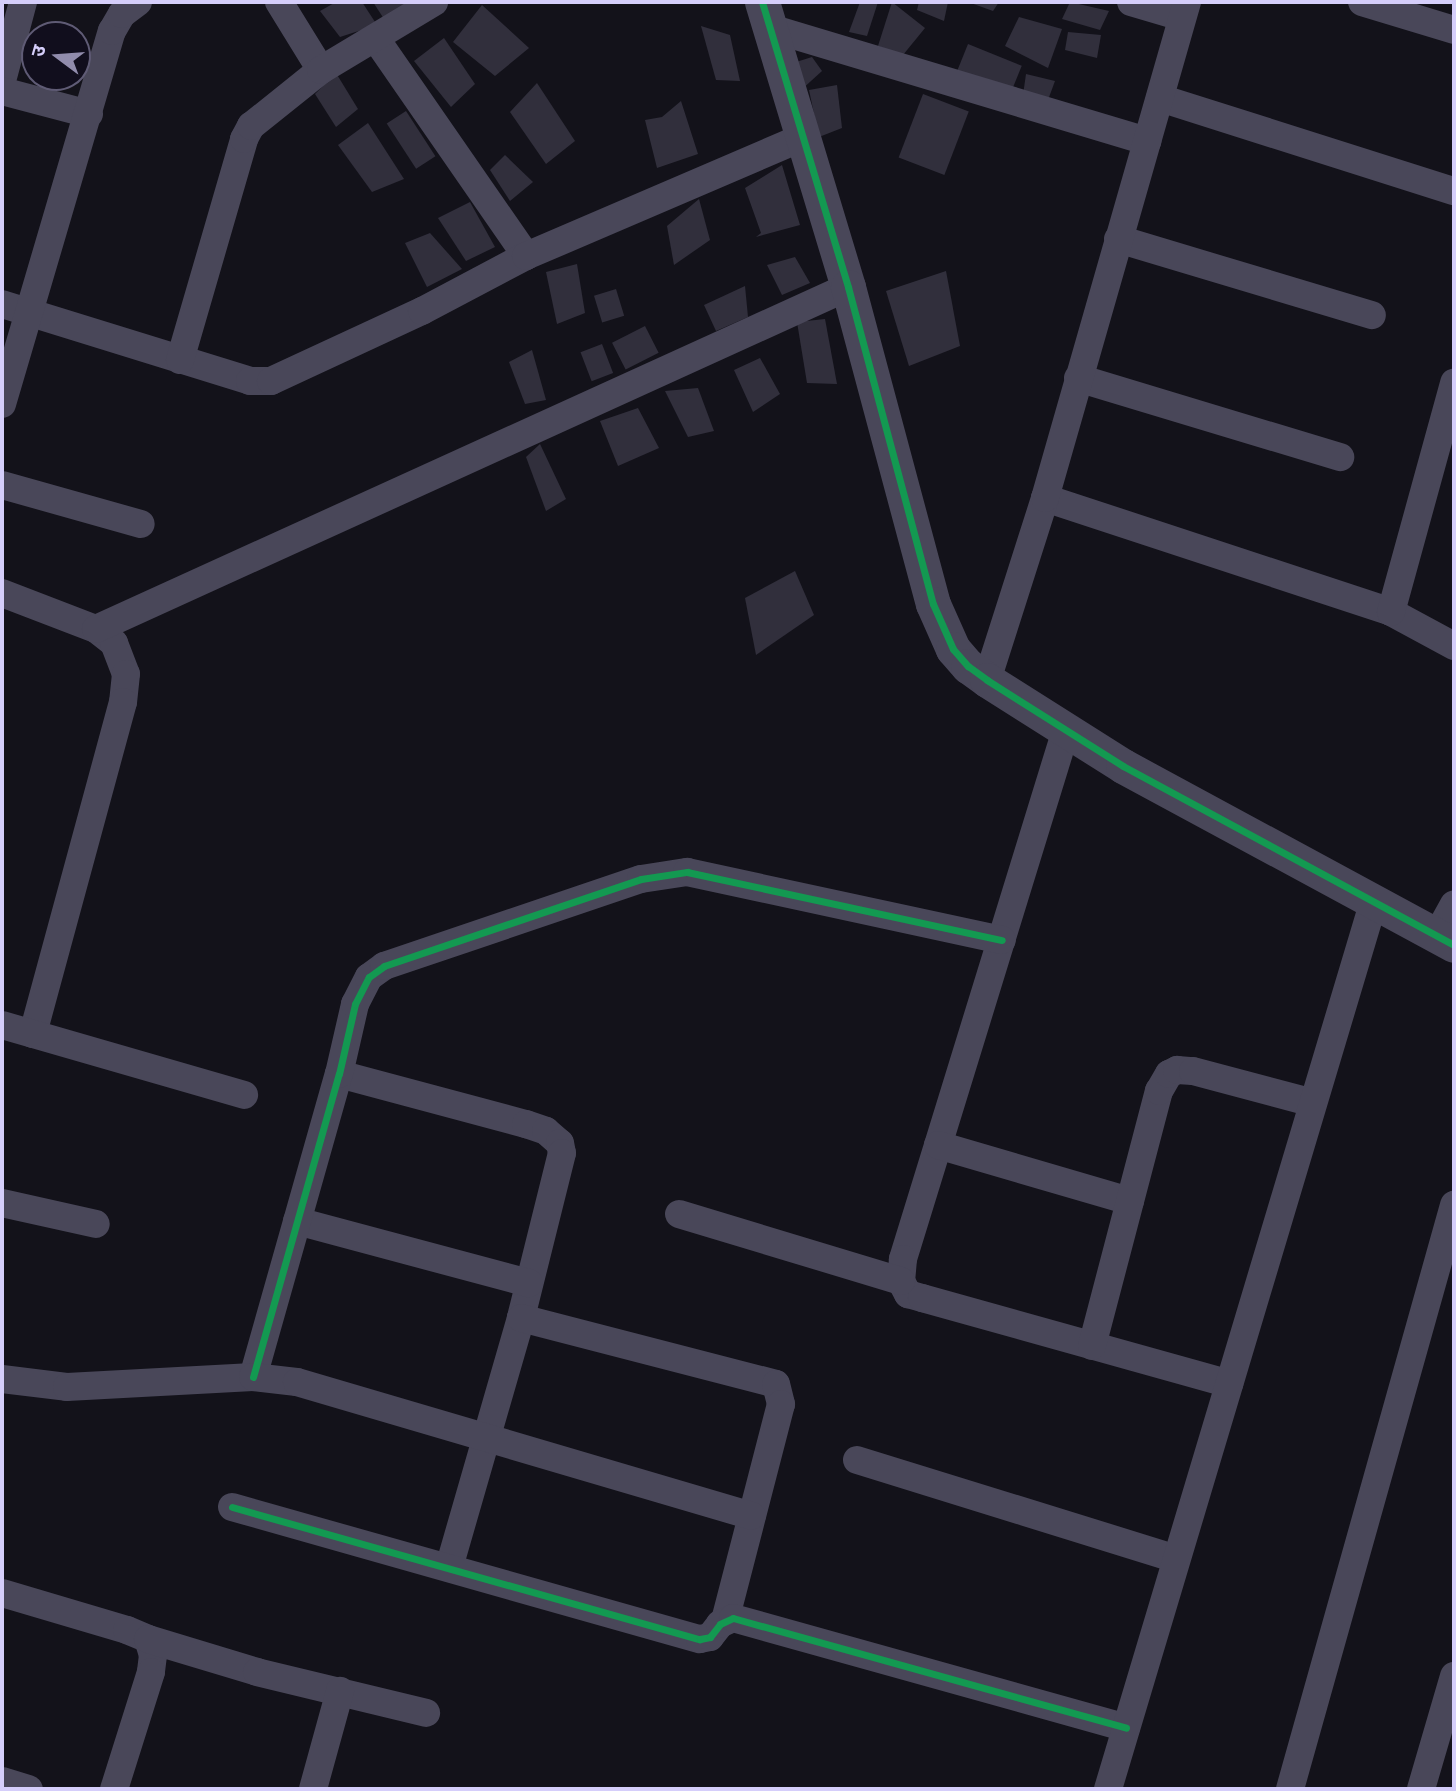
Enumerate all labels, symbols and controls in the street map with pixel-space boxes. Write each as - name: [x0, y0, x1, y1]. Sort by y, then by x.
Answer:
- north arrow: [21, 21, 91, 91]
- text: उ: [24, 42, 52, 60]

